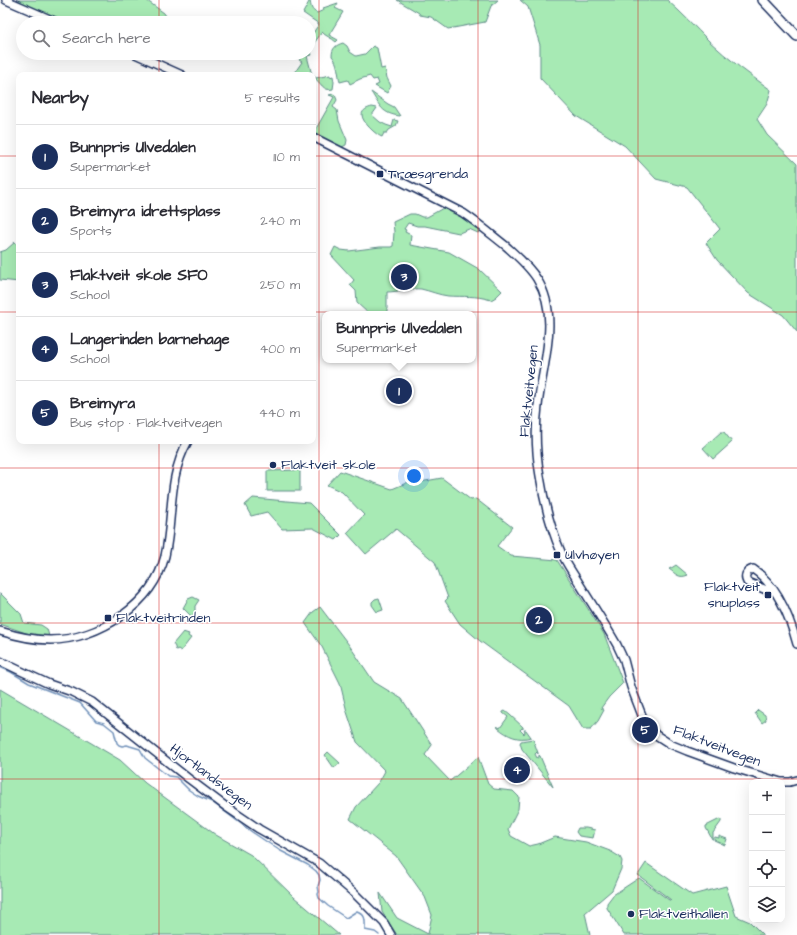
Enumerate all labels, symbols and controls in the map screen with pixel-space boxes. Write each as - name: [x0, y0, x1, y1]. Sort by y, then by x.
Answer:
- search box: [16, 16, 316, 60]
- icon: search: [30, 27, 52, 49]
- text: Search here: [62, 28, 151, 49]
- text: Nearby: [32, 86, 89, 110]
- text: 5 results: [244, 89, 300, 107]
- text: Bunnpris Ulvedalen: [70, 137, 196, 158]
- text: 1: [44, 148, 46, 166]
- text: 110 m: [273, 148, 300, 166]
- text: Supermarket: [70, 158, 151, 176]
- place label: Træsgrenda: [388, 164, 468, 184]
- marker: Træsgrenda: [375, 169, 385, 179]
- text: Breimyra idrettsplass: [70, 201, 221, 222]
- text: 2: [41, 212, 49, 230]
- text: 240 m: [260, 212, 300, 230]
- text: Sports: [70, 222, 112, 240]
- pin: 3: [391, 262, 417, 292]
- text: Flaktveit skole SFO: [70, 265, 208, 286]
- text: 3: [42, 276, 48, 294]
- text: 250 m: [260, 276, 300, 294]
- text: School: [70, 286, 110, 304]
- popup: [322, 311, 476, 363]
- text: Bunnpris Ulvedalen: [336, 318, 462, 339]
- text: Langerinden barnehage: [70, 329, 230, 350]
- text: Supermarket: [336, 339, 417, 357]
- text: 4: [41, 340, 49, 358]
- text: 400 m: [259, 340, 300, 358]
- street label: Flaktveitvegen: [514, 344, 544, 438]
- text: School: [70, 350, 110, 368]
- pin: 1: [386, 376, 412, 406]
- text: Breimyra: [70, 393, 135, 414]
- text: 5: [40, 404, 50, 422]
- text: 440 m: [259, 404, 300, 422]
- text: Bus stop · Flaktveitvegen: [70, 414, 222, 432]
- place label: Flaktveit skole: [281, 455, 376, 475]
- marker: Flaktveit skole: [268, 460, 278, 470]
- your location: [404, 466, 424, 486]
- place label: Ulvhøyen: [565, 545, 619, 565]
- marker: Ulvhøyen: [552, 550, 562, 560]
- place label: Flaktveit snuplass: [704, 577, 760, 613]
- marker: Flaktveit snuplass: [763, 590, 773, 600]
- pin: 2: [526, 605, 552, 635]
- place label: Flaktveitrinden: [116, 608, 211, 628]
- marker: Flaktveitrinden: [103, 613, 113, 623]
- pin: 5: [632, 715, 658, 745]
- street label: Flaktveitvegen: [670, 720, 764, 772]
- street label: Hjortlandsvegen: [165, 739, 257, 815]
- pin: 4: [504, 755, 530, 785]
- map controls: [749, 779, 785, 923]
- button: +: [749, 779, 785, 815]
- button: −: [749, 815, 785, 851]
- button: locate: [749, 851, 785, 887]
- button: layers: [749, 887, 785, 923]
- place label: Flaktveithallen: [639, 904, 728, 924]
- marker: Flaktveithallen: [626, 909, 636, 919]

